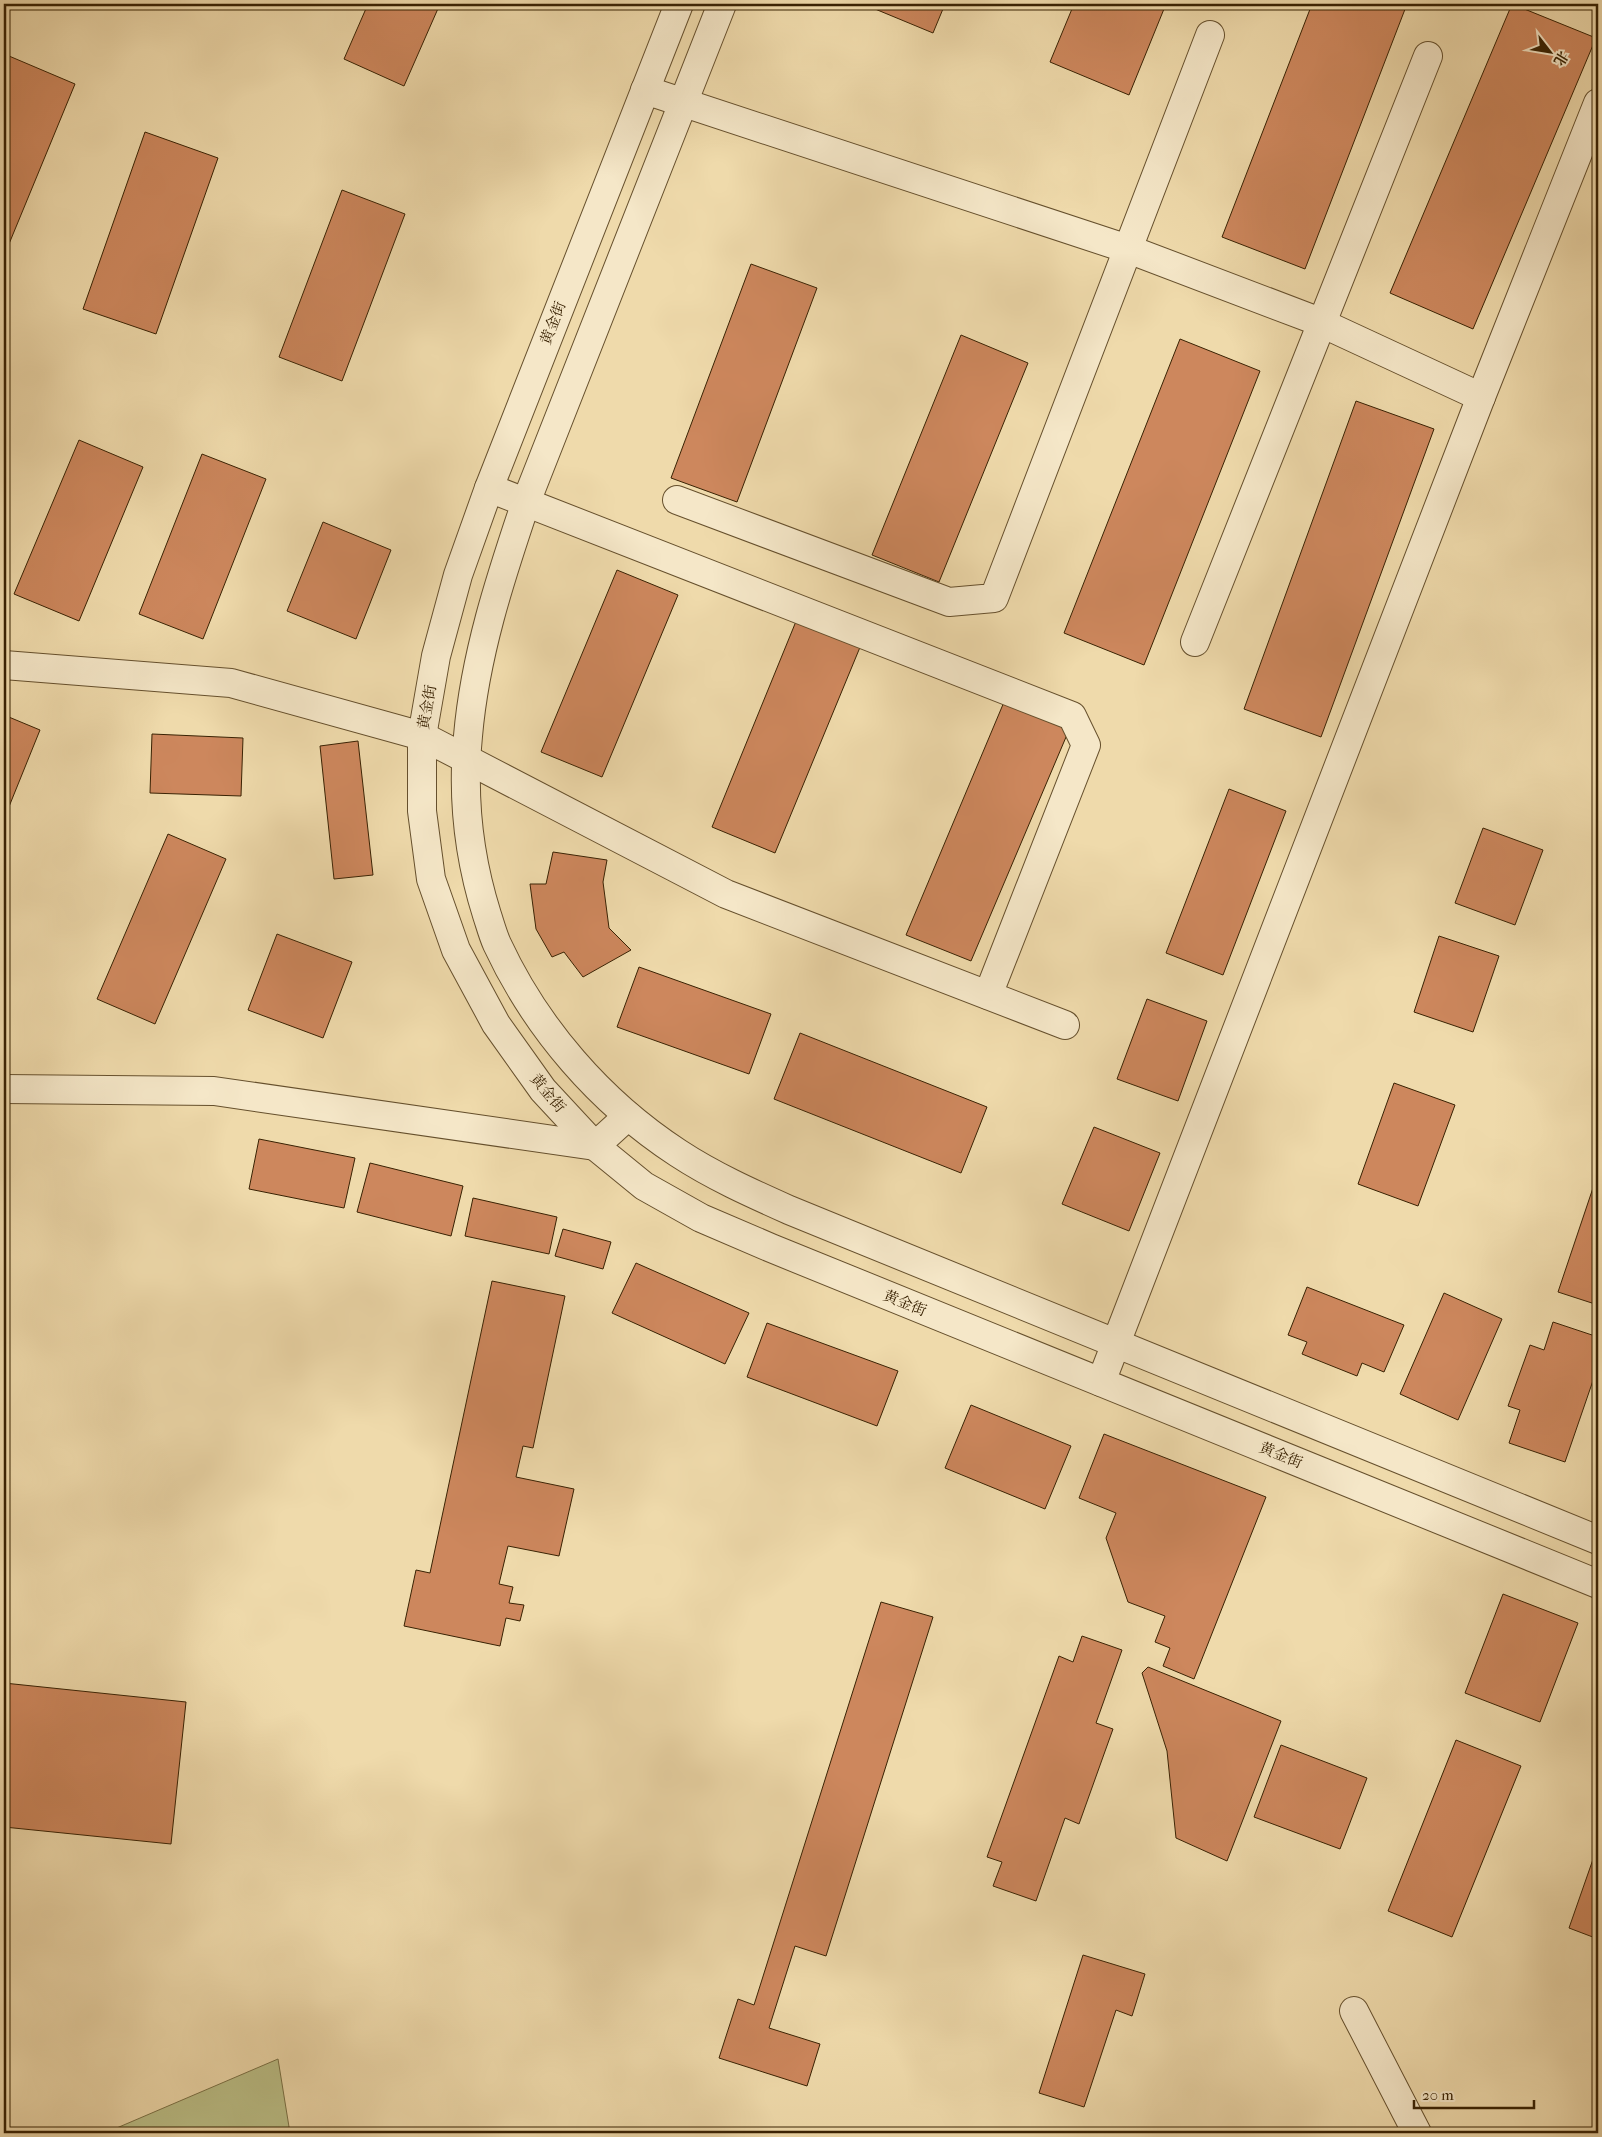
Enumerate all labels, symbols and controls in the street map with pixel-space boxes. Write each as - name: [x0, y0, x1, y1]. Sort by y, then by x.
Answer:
- north arrow: [1524, 28, 1574, 78]
- text: 北: [1550, 48, 1572, 69]
- street label: 黄金街: [537, 299, 569, 347]
- street label: 黄金街: [414, 683, 440, 731]
- street label: 黄金街: [527, 1070, 569, 1116]
- street label: 黄金街: [881, 1286, 929, 1320]
- street label: 黄金街: [1257, 1438, 1305, 1472]
- scale bar: [1414, 2077, 1534, 2109]
- text: 20 m: [1422, 2086, 1454, 2104]

